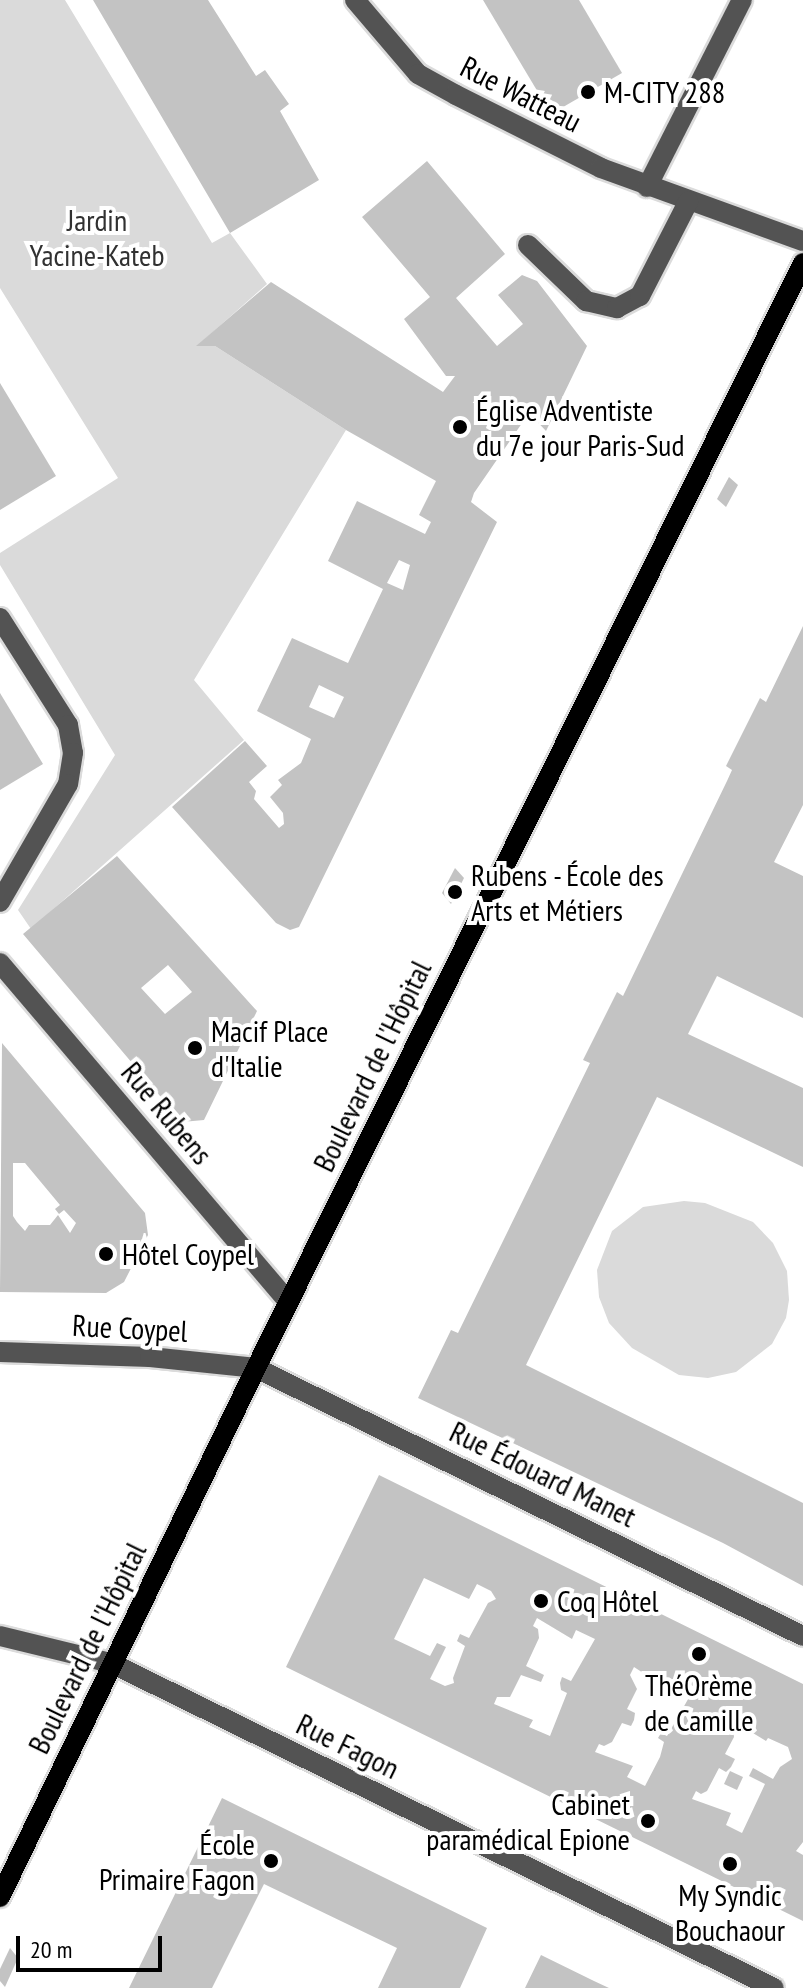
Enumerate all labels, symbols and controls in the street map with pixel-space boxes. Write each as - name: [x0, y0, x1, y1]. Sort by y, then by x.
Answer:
- street label: Rue Watteau: [454, 48, 588, 140]
- place label: M-CITY 288: [604, 74, 726, 110]
- marker: M-CITY 288: [579, 83, 597, 101]
- park label: Jardin Yacine-Kateb: [30, 202, 164, 272]
- place label: Église Adventiste du 7e jour Paris-Sud: [476, 392, 684, 462]
- marker: Église Adventiste du 7e jour Paris-Sud: [451, 418, 469, 436]
- place label: Rubens - École des Arts et Métiers: [471, 857, 666, 928]
- marker: Rubens - École des Arts et Métiers: [446, 883, 464, 901]
- street label: Boulevard de l'Hôpital: [305, 955, 439, 1177]
- place label: Macif Place d'Italie: [211, 1013, 328, 1084]
- marker: Macif Place d'Italie: [186, 1039, 204, 1057]
- street label: Rue Rubens: [114, 1055, 220, 1171]
- place label: Hôtel Coypel: [122, 1236, 254, 1272]
- marker: Hôtel Coypel: [97, 1245, 115, 1263]
- street label: Rue Coypel: [71, 1307, 189, 1349]
- street label: Rue Édouard Manet: [444, 1413, 642, 1535]
- street label: Boulevard de l'Hôpital: [20, 1537, 154, 1759]
- place label: Coq Hôtel: [557, 1583, 659, 1619]
- marker: Coq Hôtel: [532, 1592, 550, 1610]
- marker: ThéOrème de Camille: [690, 1645, 708, 1663]
- place label: ThéOrème de Camille: [644, 1667, 754, 1738]
- street label: Rue Fagon: [291, 1706, 405, 1786]
- place label: Cabinet paramédical Epione: [426, 1786, 630, 1856]
- marker: Cabinet paramédical Epione: [637, 1810, 659, 1832]
- place label: École Primaire Fagon: [99, 1826, 255, 1896]
- marker: École Primaire Fagon: [262, 1852, 280, 1870]
- marker: My Syndic Bouchaour: [721, 1855, 739, 1873]
- place label: My Syndic Bouchaour: [675, 1877, 785, 1948]
- scale bar: [20, 1920, 166, 1970]
- text: 20 m: [30, 1934, 72, 1965]

